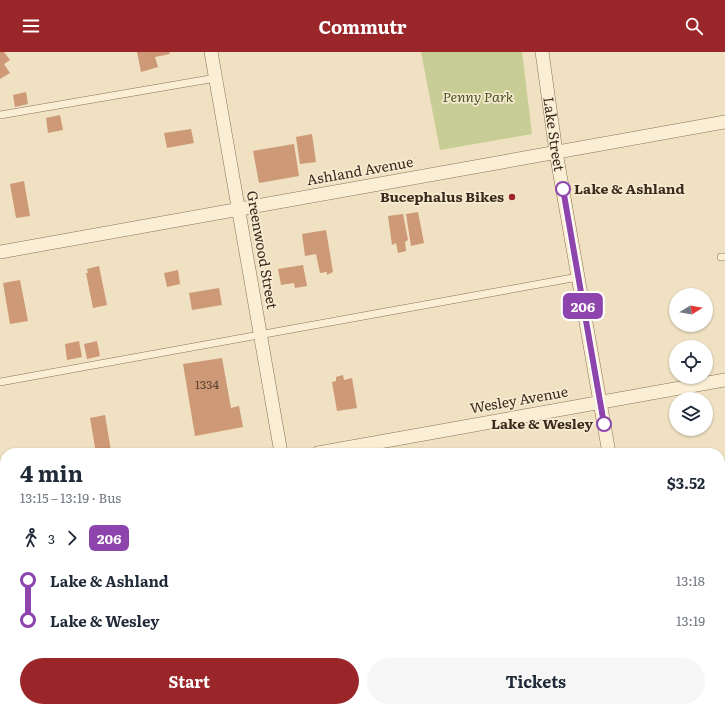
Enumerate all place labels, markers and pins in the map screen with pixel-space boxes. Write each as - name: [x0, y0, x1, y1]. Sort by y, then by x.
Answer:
- place label: Lake & Ashland: [574, 178, 685, 198]
- marker: Lake & Ashland: [555, 181, 571, 197]
- place label: Bucephalus Bikes: [380, 186, 504, 206]
- marker: Bucephalus Bikes: [507, 192, 517, 202]
- place label: Lake & Wesley: [491, 413, 593, 433]
- marker: Lake & Wesley: [596, 416, 612, 432]

